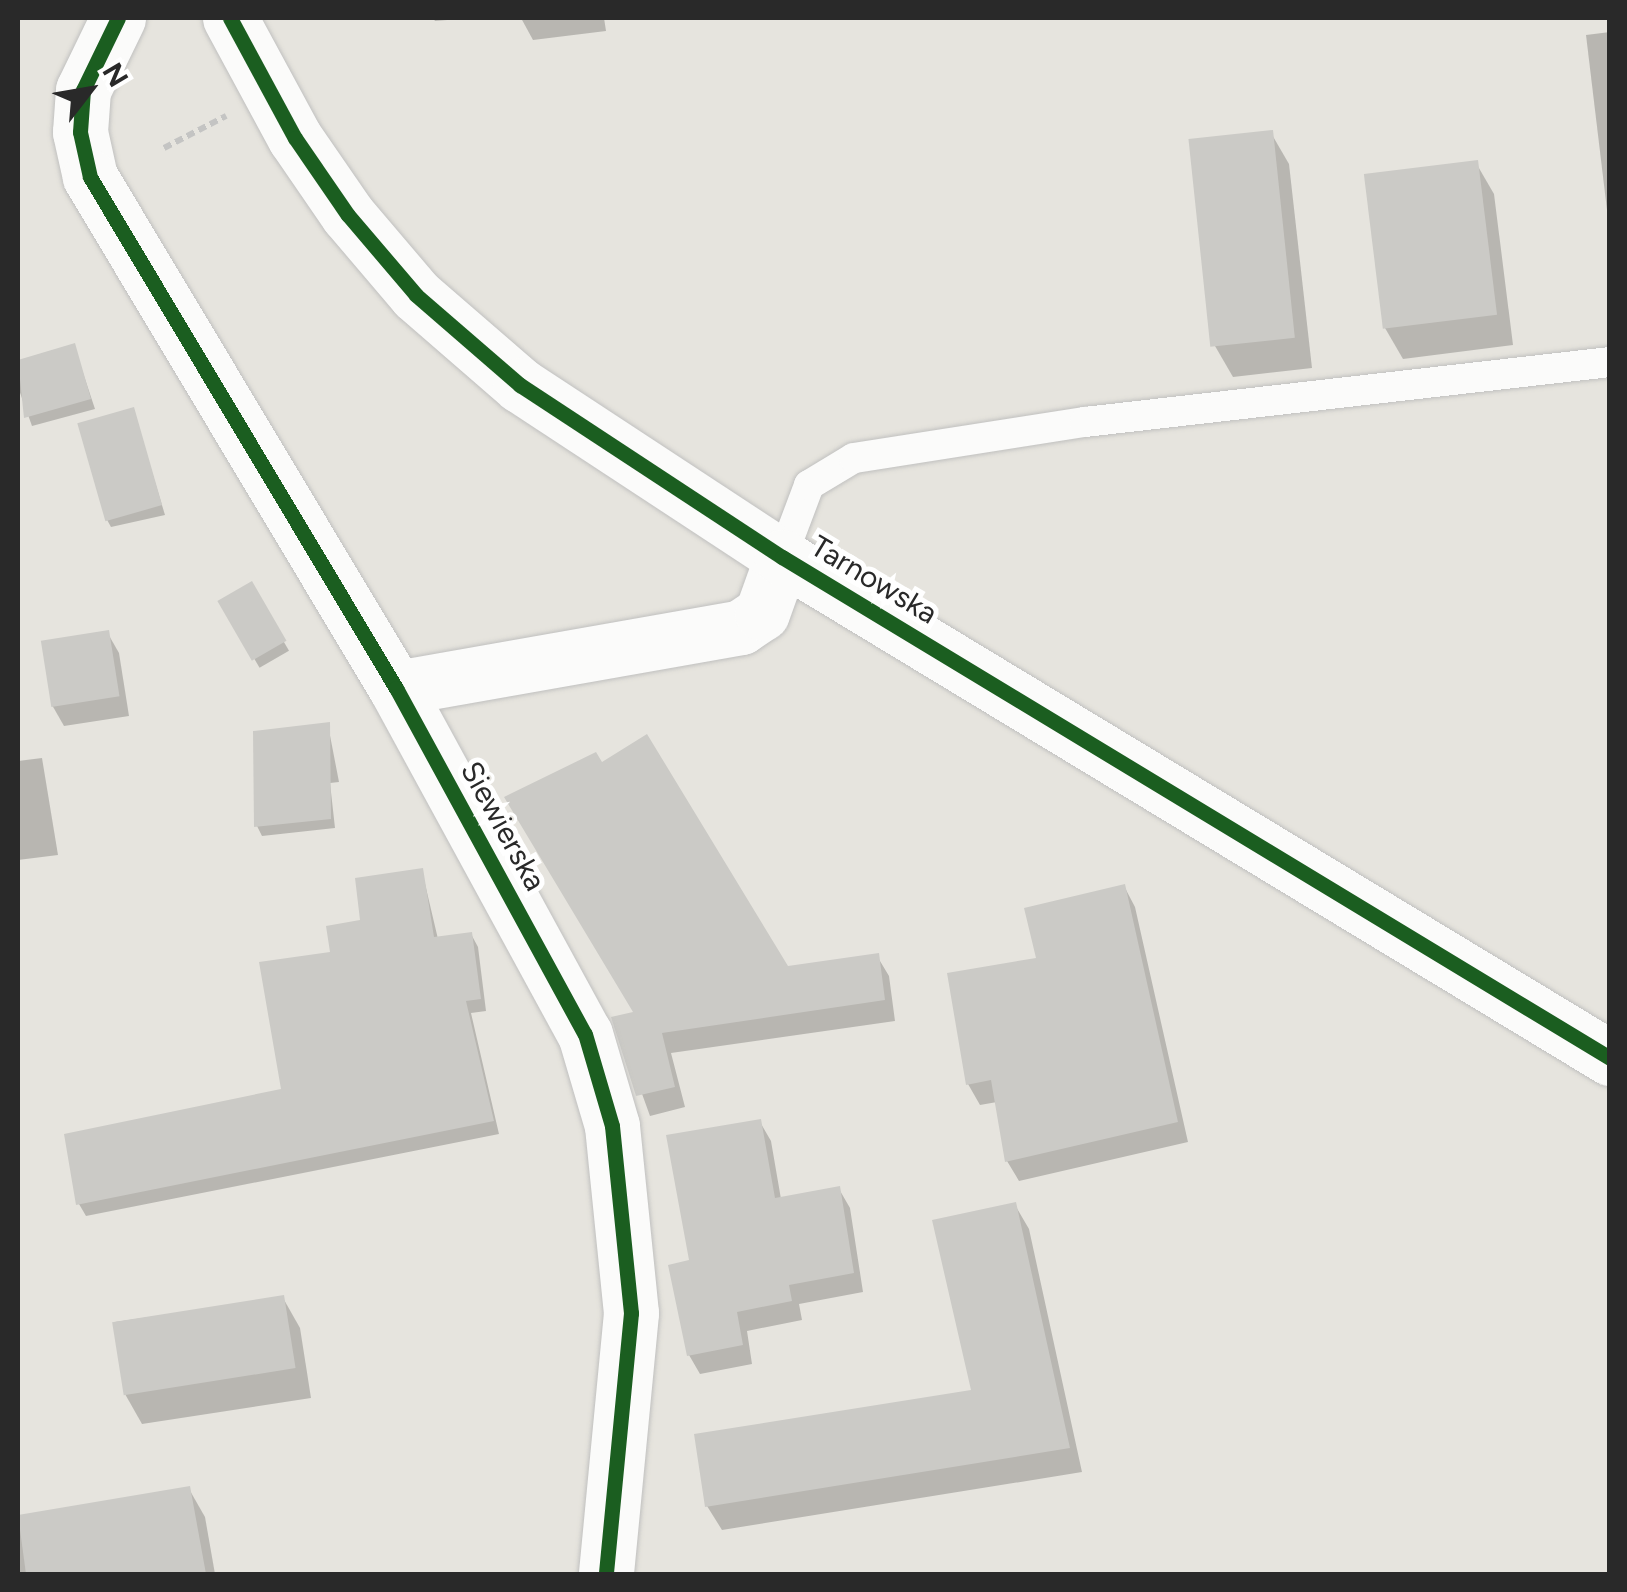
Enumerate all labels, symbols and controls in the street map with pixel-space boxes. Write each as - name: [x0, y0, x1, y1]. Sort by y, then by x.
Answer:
- north arrow: [40, 40, 140, 140]
- text: N: [96, 57, 136, 93]
- street label: Tarnowska: [804, 528, 944, 632]
- street label: Siewierska: [453, 755, 553, 897]

